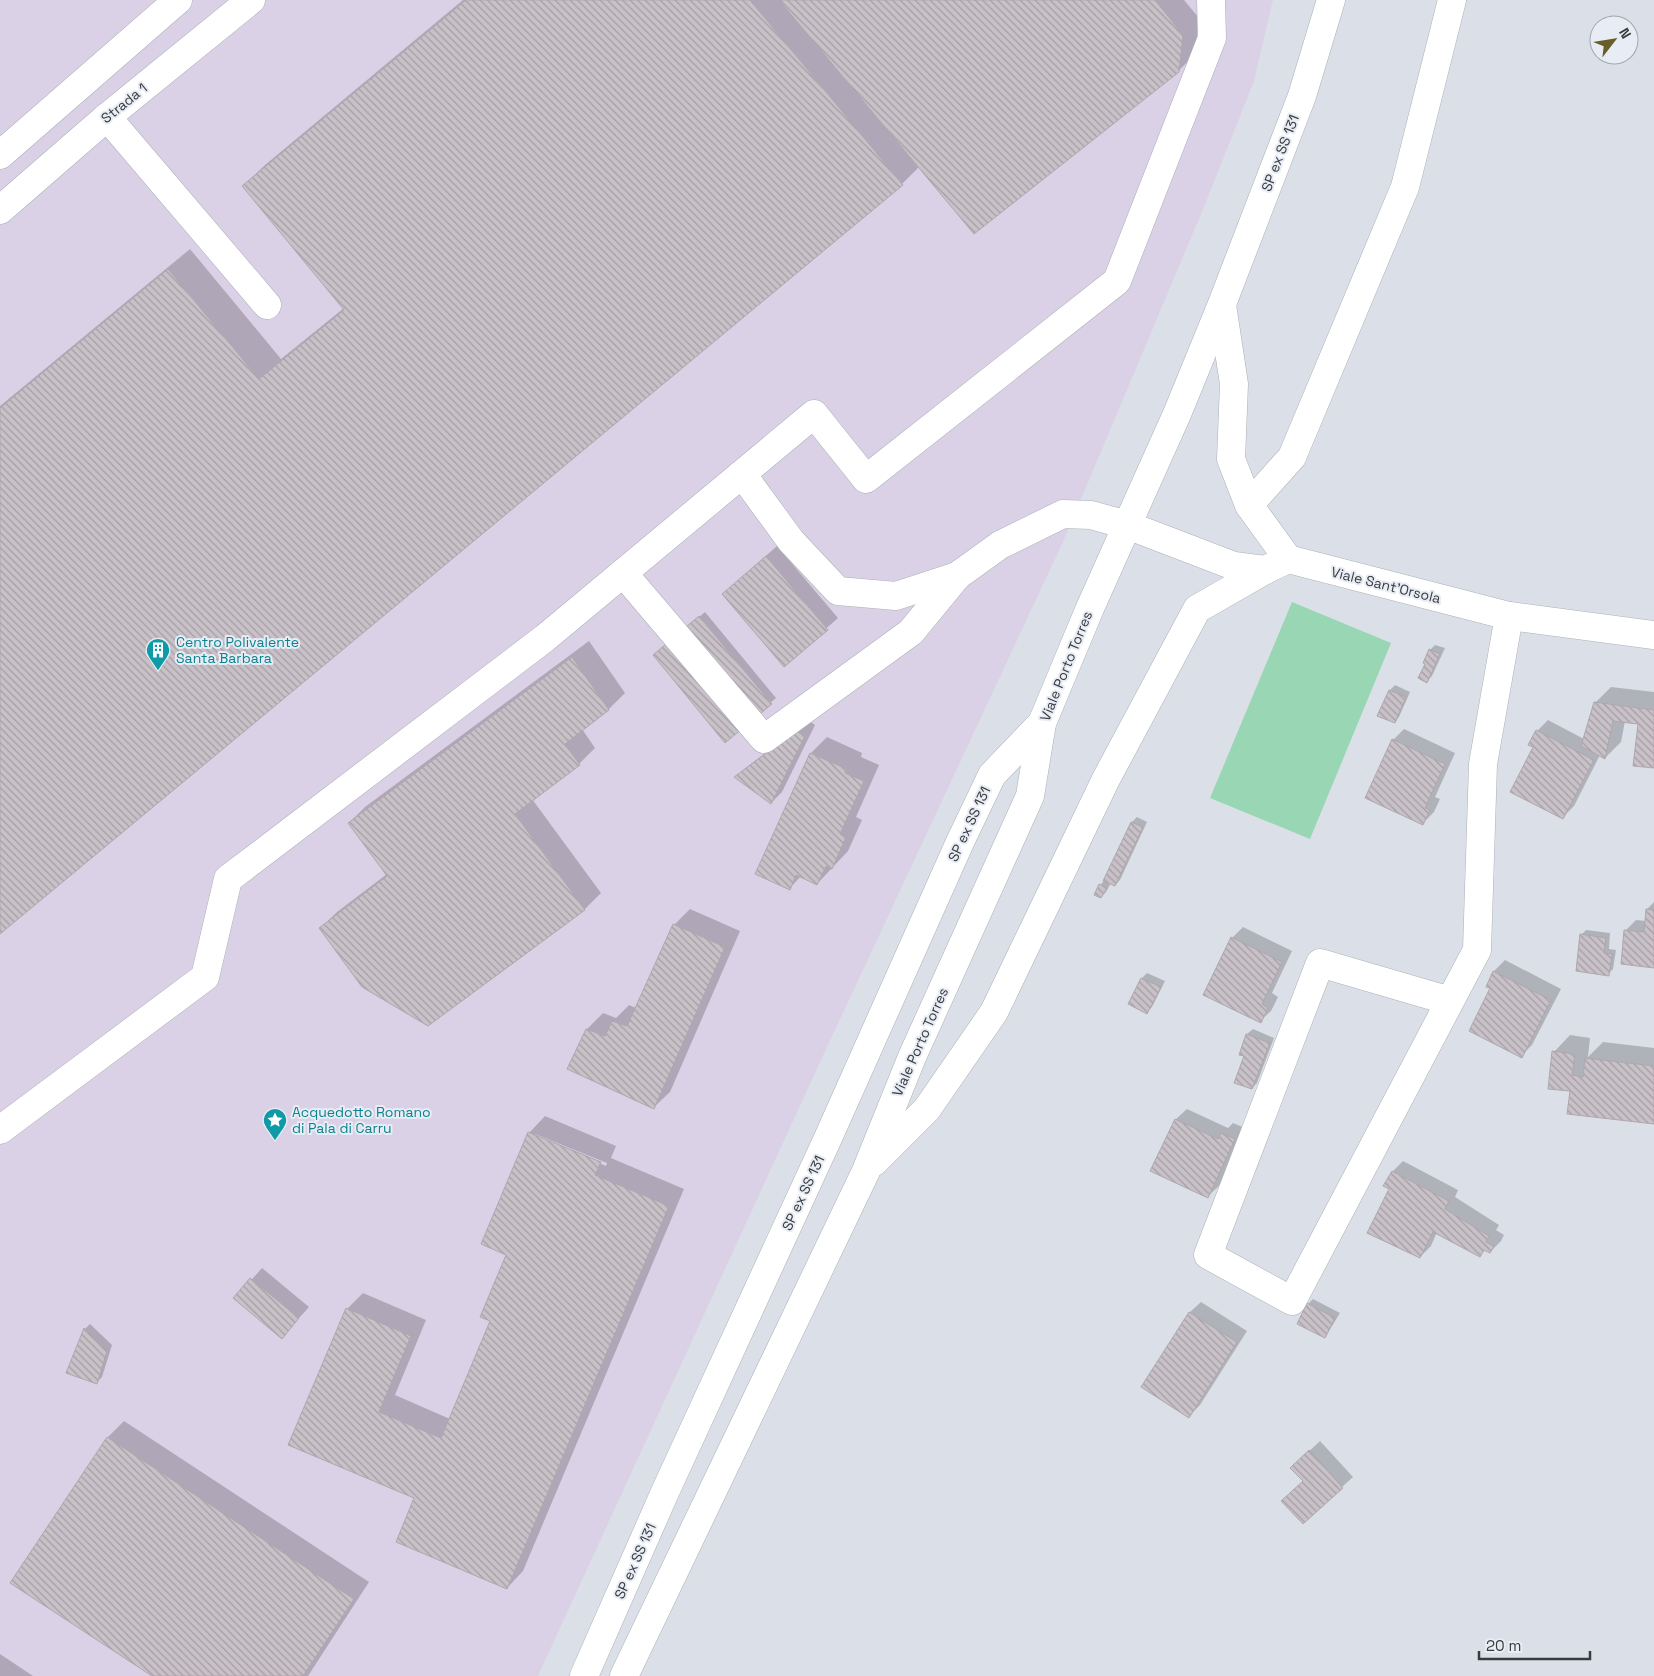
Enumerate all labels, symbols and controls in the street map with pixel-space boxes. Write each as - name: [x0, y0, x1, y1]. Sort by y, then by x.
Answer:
- north arrow: [1589, 15, 1639, 65]
- text: N: [1615, 25, 1635, 42]
- street label: Strada 1: [97, 79, 151, 127]
- street label: SP ex SS 131: [1257, 112, 1303, 194]
- street label: Viale Sant'Orsola: [1329, 563, 1443, 607]
- street label: Viale Porto Torres: [1036, 608, 1096, 724]
- place label: Centro Polivalente Santa Barbara: [176, 633, 299, 667]
- building icon: Centro Polivalente Santa Barbara: [145, 637, 171, 671]
- street label: SP ex SS 131: [944, 783, 994, 865]
- street label: Viale Porto Torres: [888, 985, 952, 1099]
- place label: Acquedotto Romano di Pala di Carru: [292, 1103, 431, 1137]
- place icon: Acquedotto Romano di Pala di Carru: [262, 1107, 288, 1141]
- street label: SP ex SS 131: [778, 1152, 828, 1234]
- street label: SP ex SS 131: [610, 1520, 660, 1602]
- scale bar: [1479, 1628, 1590, 1660]
- text: 20 m: [1486, 1636, 1521, 1655]

